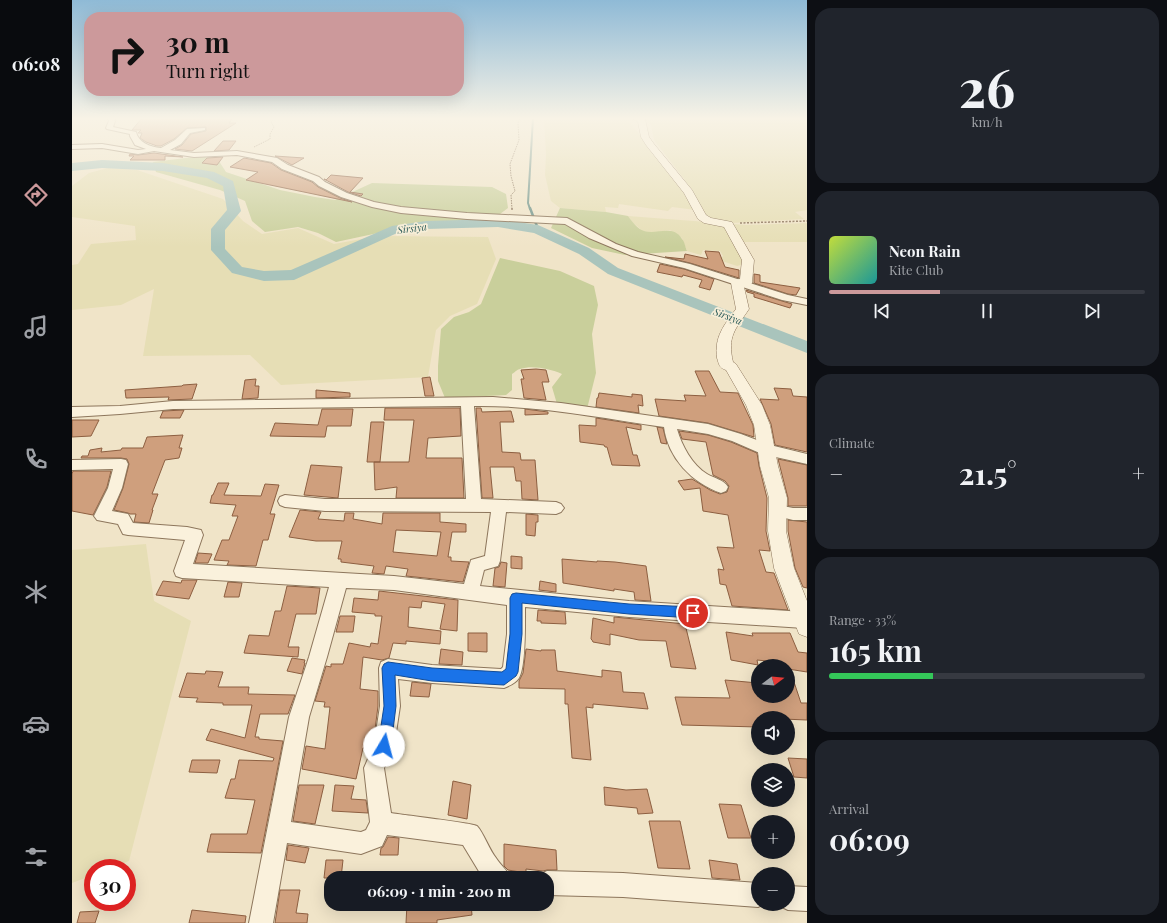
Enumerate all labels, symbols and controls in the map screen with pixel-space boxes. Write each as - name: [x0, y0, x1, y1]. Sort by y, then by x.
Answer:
- text: 30 m: [166, 23, 230, 60]
- icon: right: [100, 28, 152, 80]
- text: 06:08: [12, 52, 60, 76]
- text: 26: [959, 52, 1015, 121]
- text: Turn right: [166, 59, 249, 83]
- text: km/h: [971, 113, 1003, 130]
- icon: directions: [22, 181, 50, 209]
- water label: Sirsiya: [395, 219, 428, 237]
- text: Neon Rain: [889, 241, 960, 261]
- text: Kite Club: [889, 261, 943, 278]
- icon: previous: [871, 300, 893, 322]
- icon: pause: [976, 300, 998, 322]
- icon: next: [1081, 300, 1103, 322]
- water label: Sirsiya: [711, 304, 744, 328]
- icon: music: [22, 313, 50, 341]
- text: Climate: [829, 434, 875, 451]
- icon: phone: [22, 445, 50, 473]
- text: 21.5°: [959, 453, 1017, 493]
- text: −: [829, 458, 843, 488]
- text: +: [1132, 458, 1145, 488]
- icon: climate: [22, 578, 50, 606]
- pin: [676, 596, 710, 630]
- icon: arrive: [682, 602, 704, 624]
- text: Range · 33%: [829, 611, 896, 628]
- text: 165 km: [829, 630, 922, 670]
- north arrow: [751, 659, 795, 703]
- map controls: [751, 659, 795, 911]
- icon: car: [22, 710, 50, 738]
- button: sound: [751, 711, 795, 755]
- position arrow: [363, 725, 405, 767]
- button: layers: [751, 763, 795, 807]
- text: Arrival: [829, 800, 869, 817]
- button: +: [751, 815, 795, 859]
- text: 06:09: [829, 819, 910, 859]
- icon: filters: [22, 843, 50, 871]
- speed limit sign: 30: [84, 859, 136, 911]
- button: −: [751, 867, 795, 911]
- text: 06:09 · 1 min · 200 m: [367, 881, 511, 901]

